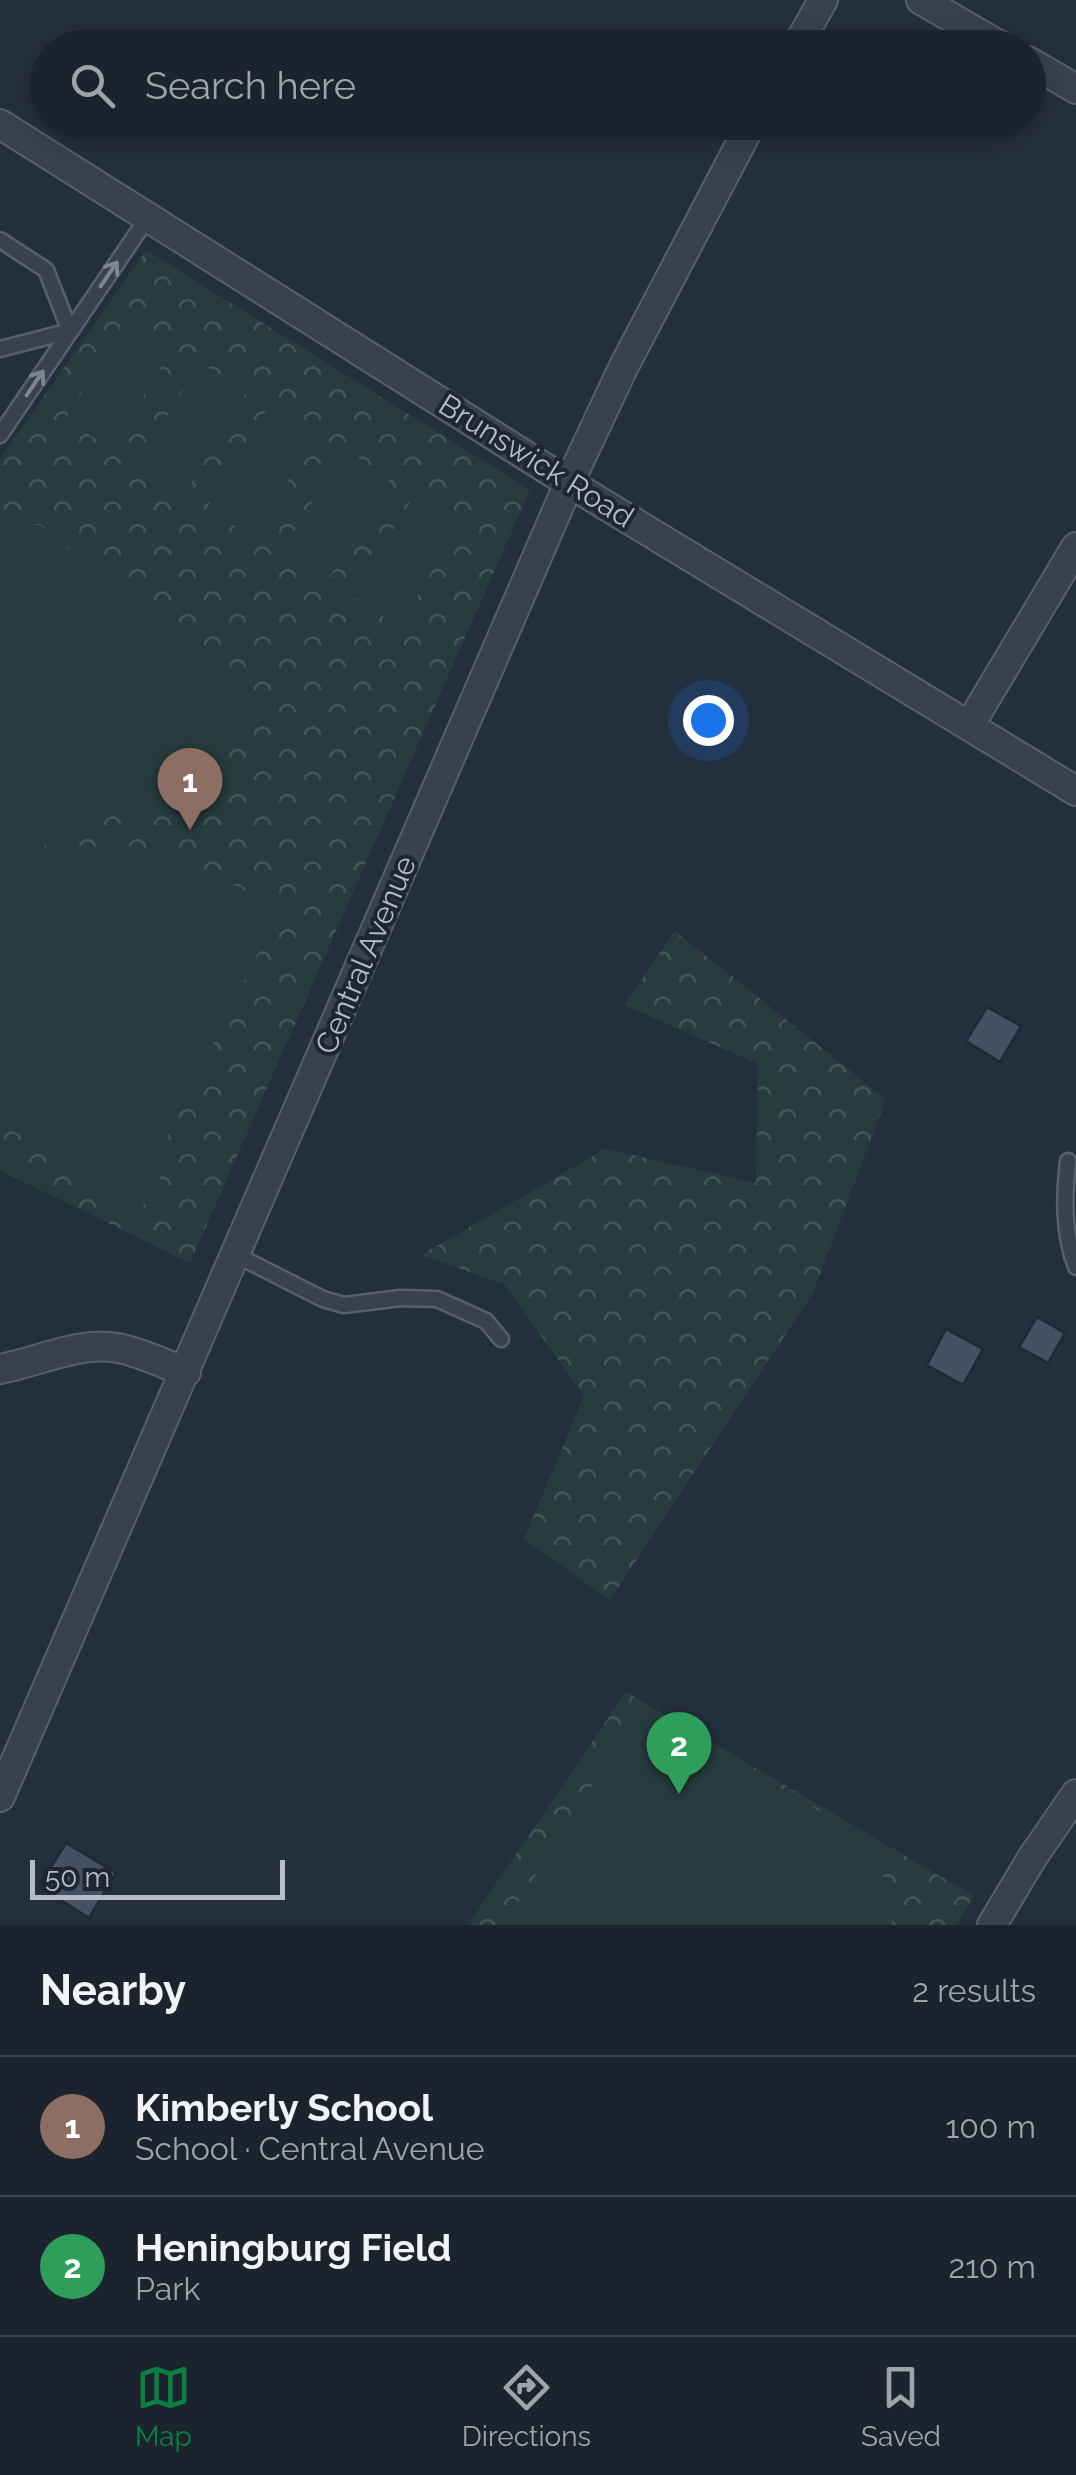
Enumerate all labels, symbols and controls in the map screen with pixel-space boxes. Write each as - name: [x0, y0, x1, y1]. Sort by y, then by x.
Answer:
- search box: [30, 30, 1046, 140]
- icon: search: [65, 58, 120, 113]
- text: Search here: [145, 63, 356, 108]
- one-way arrow: [98, 261, 119, 289]
- one-way arrow: [24, 370, 45, 398]
- street label: Brunswick Road: [432, 387, 640, 534]
- your location: [683, 695, 734, 746]
- pin: 1: [158, 748, 222, 830]
- street label: Central Avenue: [308, 851, 423, 1059]
- pin: 2: [646, 1712, 712, 1794]
- scale bar: [30, 1855, 285, 1900]
- text: 50 m: [45, 1861, 110, 1894]
- text: Nearby: [40, 1966, 186, 2015]
- text: 2 results: [912, 1972, 1036, 2009]
- text: Kimberly School: [135, 2085, 433, 2130]
- text: 1: [65, 2108, 80, 2145]
- text: 100 m: [946, 2108, 1036, 2145]
- text: School · Central Avenue: [135, 2130, 485, 2167]
- text: Heningburg Field: [135, 2225, 452, 2270]
- text: 2: [63, 2248, 82, 2285]
- text: 210 m: [948, 2248, 1036, 2285]
- text: Park: [135, 2270, 200, 2307]
- tab: Map: [135, 2360, 192, 2453]
- tab: Directions: [462, 2360, 591, 2453]
- tab: Saved: [861, 2360, 941, 2453]

